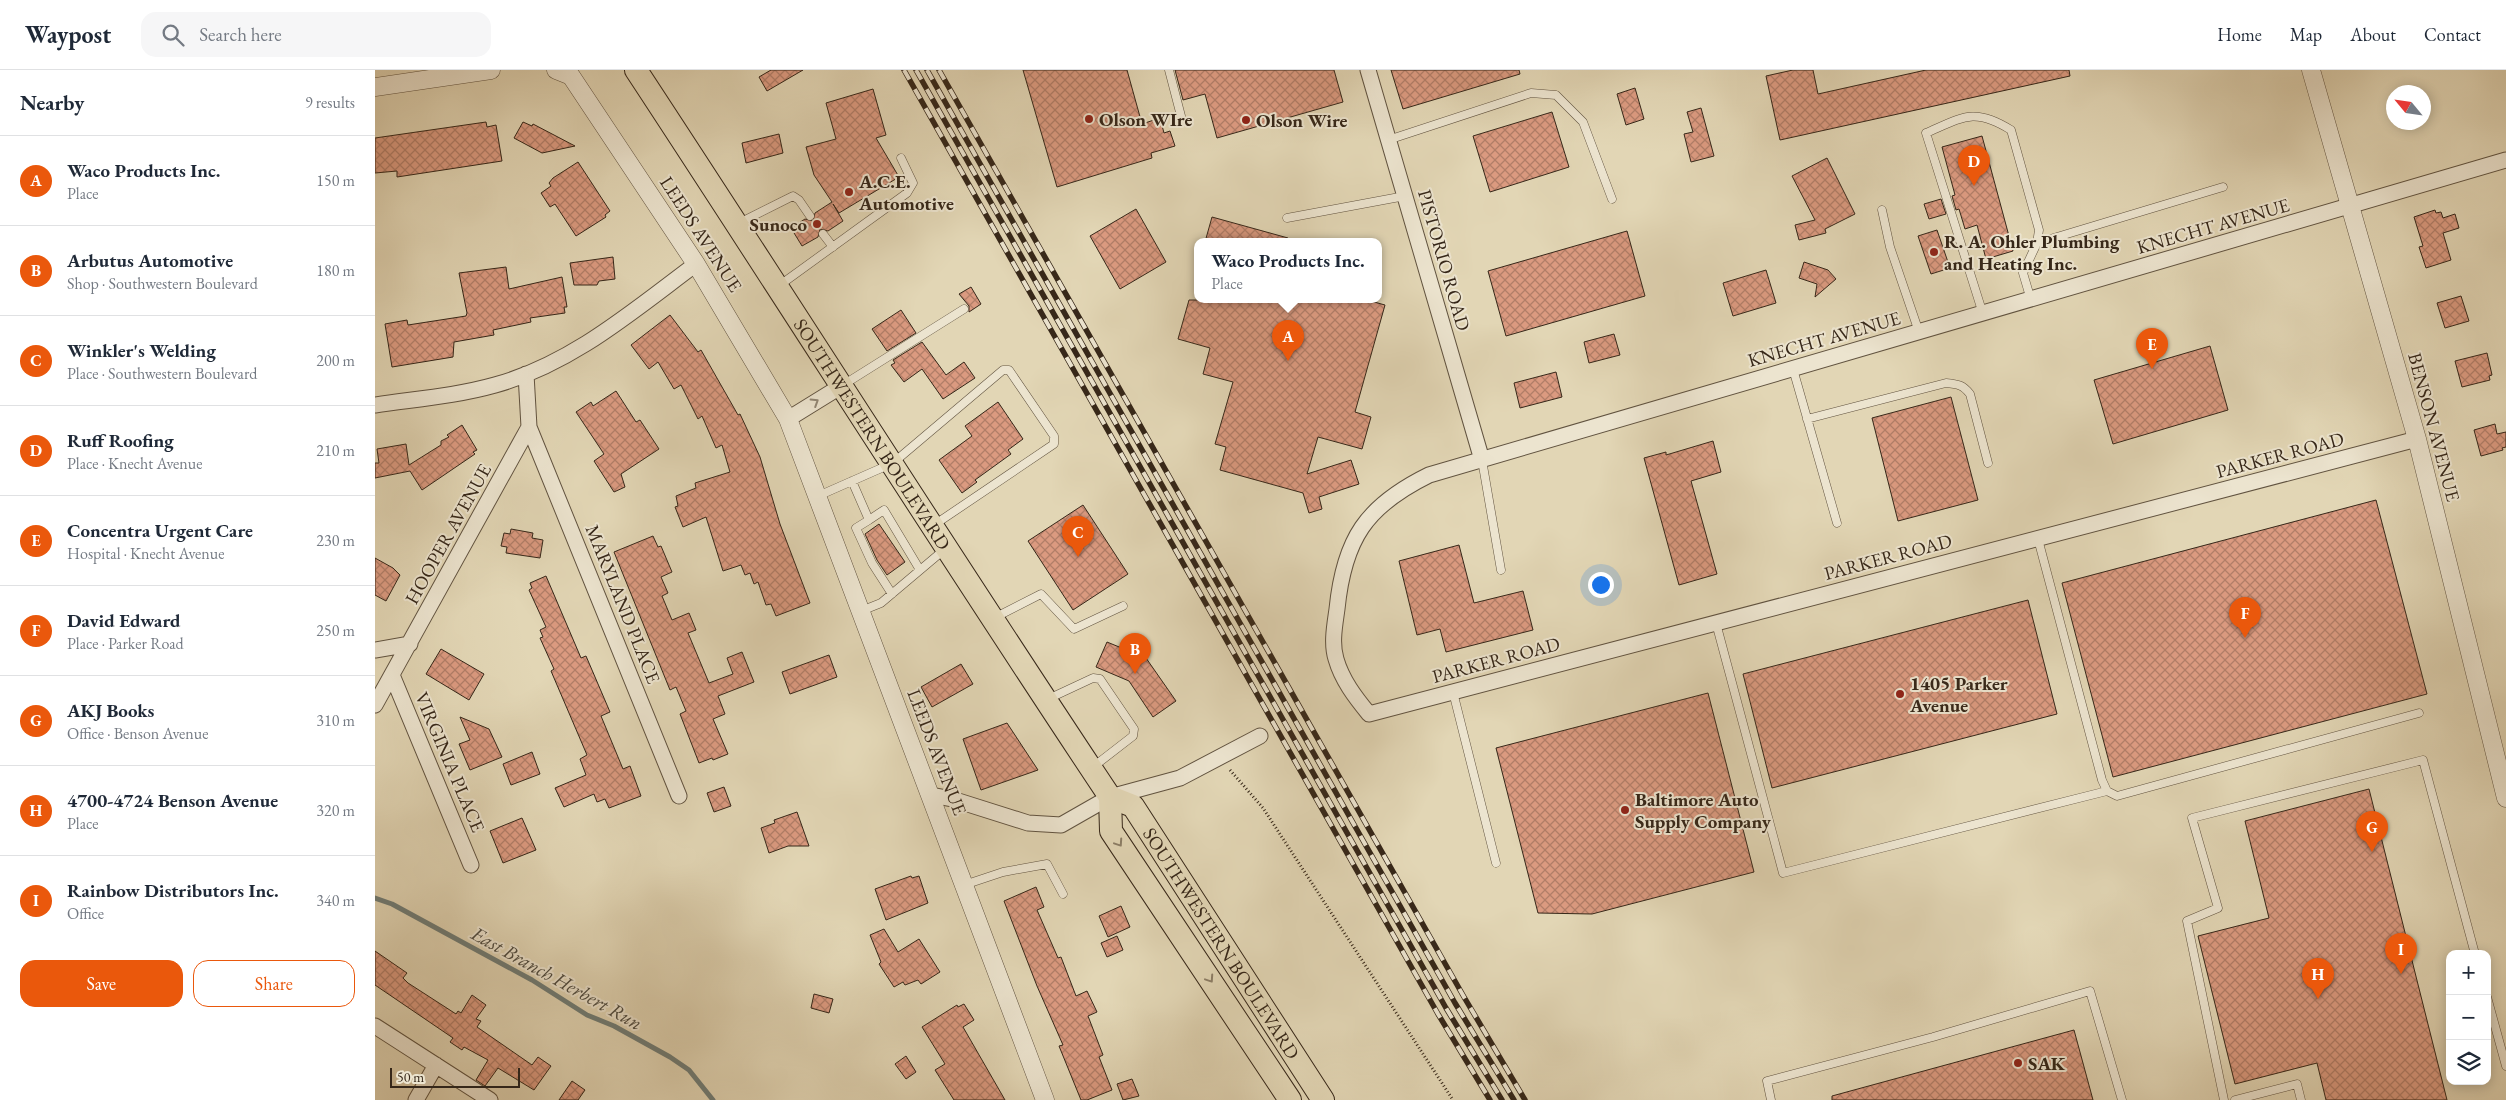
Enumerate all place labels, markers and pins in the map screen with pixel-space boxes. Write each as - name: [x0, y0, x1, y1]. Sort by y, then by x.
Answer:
- place label: Olson WIre: [1099, 107, 1192, 132]
- place label: Olson Wire: [1256, 108, 1348, 133]
- marker: Olson WIre: [1083, 113, 1095, 125]
- marker: Olson Wire: [1240, 114, 1252, 126]
- pin: D: [1958, 145, 1990, 186]
- place label: A.C.E. Automotive: [858, 169, 954, 216]
- marker: A.C.E. Automotive: [843, 186, 855, 198]
- place label: Sunoco: [750, 212, 807, 237]
- marker: Sunoco: [811, 218, 823, 230]
- place label: R. A. Ohler Plumbing and Heating Inc.: [1944, 229, 2120, 276]
- marker: R. A. Ohler Plumbing and Heating Inc.: [1928, 246, 1940, 258]
- pin: A: [1272, 320, 1304, 361]
- pin: E: [2136, 328, 2168, 369]
- pin: C: [1062, 516, 1094, 557]
- pin: F: [2229, 597, 2261, 638]
- pin: B: [1119, 633, 1151, 674]
- place label: 1405 Parker Avenue: [1909, 671, 2008, 718]
- marker: 1405 Parker Avenue: [1894, 688, 1906, 700]
- place label: Baltimore Auto Supply Company: [1635, 787, 1772, 834]
- marker: Baltimore Auto Supply Company: [1619, 804, 1631, 816]
- pin: G: [2356, 811, 2388, 852]
- pin: I: [2385, 933, 2417, 974]
- pin: H: [2302, 958, 2334, 999]
- place label: SAK: [2028, 1051, 2066, 1076]
- marker: SAK: [2012, 1057, 2024, 1069]

